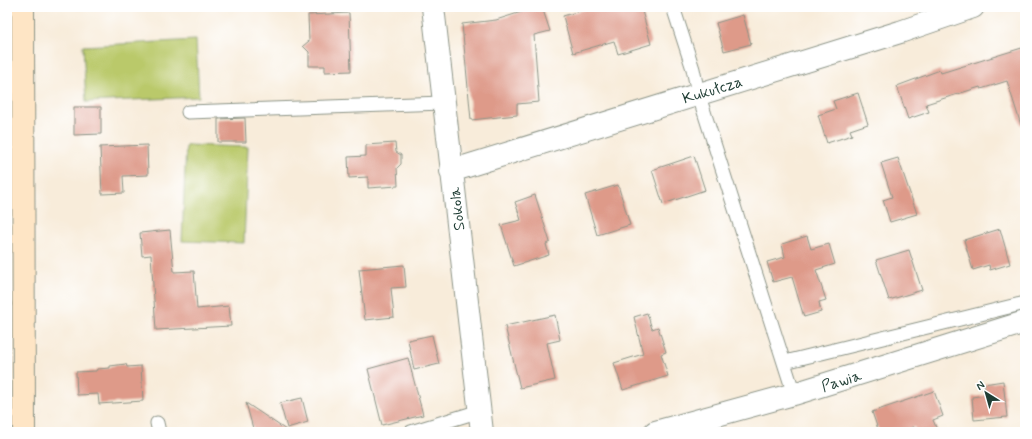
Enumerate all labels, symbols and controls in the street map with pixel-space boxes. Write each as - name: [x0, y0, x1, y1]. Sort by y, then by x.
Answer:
- street label: Kukułcza: [680, 71, 745, 110]
- street label: Sokola: [444, 185, 471, 232]
- street label: Pawia: [819, 365, 865, 397]
- north arrow: [966, 373, 1006, 413]
- text: N: [973, 378, 988, 394]

